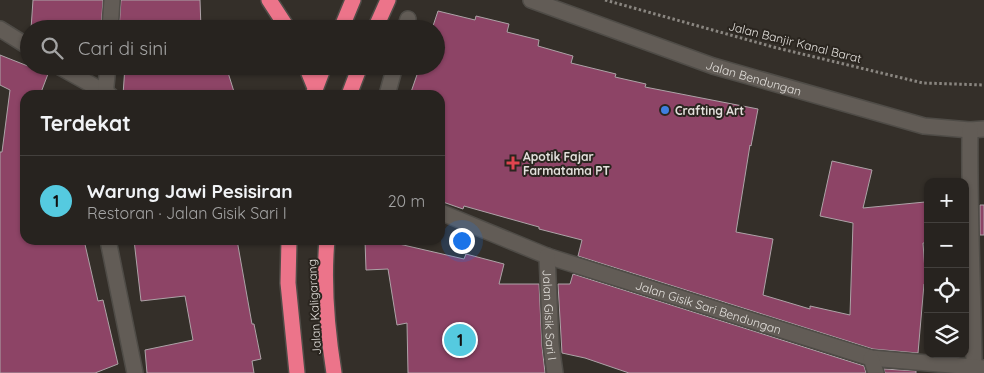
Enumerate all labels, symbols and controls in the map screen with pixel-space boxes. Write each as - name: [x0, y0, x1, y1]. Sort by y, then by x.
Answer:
- street label: Jalan Banjir Kanal Barat: [727, 18, 863, 66]
- search box: [20, 20, 445, 75]
- icon: search: [38, 34, 66, 62]
- text: Cari di sini: [78, 36, 167, 60]
- street label: Jalan Bendungan: [704, 57, 803, 98]
- place label: Crafting Art: [675, 103, 744, 118]
- marker: Crafting Art: [659, 104, 671, 116]
- text: Terdekat: [40, 110, 131, 136]
- place label: Apotik Fajar Farmatama PT: [523, 149, 610, 178]
- marker: Apotik Fajar Farmatama PT: [507, 157, 519, 169]
- map controls: [924, 178, 969, 358]
- button: +: [924, 178, 969, 223]
- text: Warung Jawi Pesisiran: [87, 179, 293, 203]
- text: 1: [53, 191, 59, 211]
- text: 20 m: [388, 191, 425, 211]
- text: Restoran · Jalan Gisik Sari I: [87, 203, 287, 223]
- button: −: [924, 223, 969, 268]
- your location: [449, 228, 475, 254]
- street label: Jalan Kaligarang: [304, 259, 324, 355]
- button: locate: [924, 268, 969, 313]
- street label: Jalan Gisik Sari I: [540, 269, 561, 361]
- street label: Jalan Gisik Sari Bendungan: [634, 277, 783, 337]
- button: layers: [924, 313, 969, 358]
- pin: 1: [444, 321, 476, 359]

